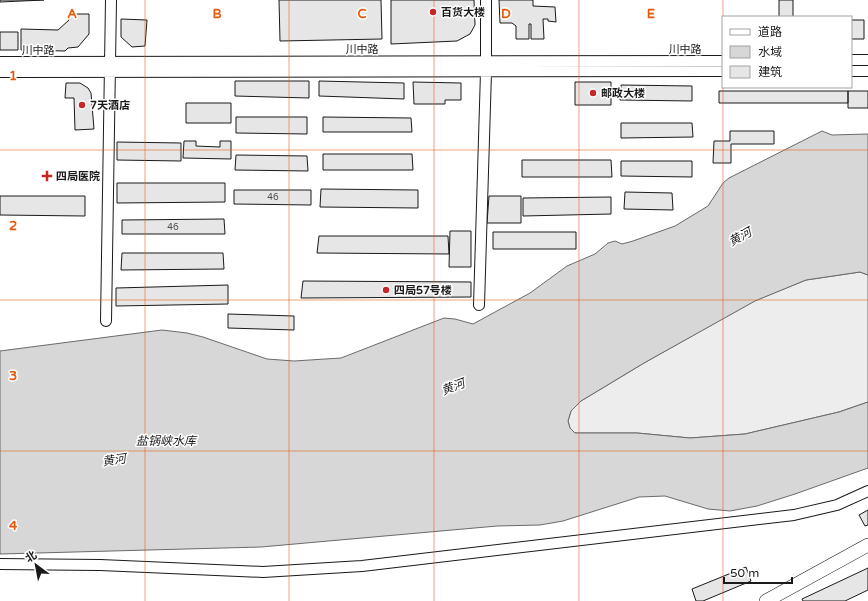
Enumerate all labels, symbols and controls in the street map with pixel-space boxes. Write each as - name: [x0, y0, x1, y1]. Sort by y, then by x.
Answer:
- text: A: [67, 6, 77, 22]
- text: B: [212, 6, 222, 22]
- text: C: [357, 6, 367, 22]
- place label: 百货大楼: [441, 6, 485, 19]
- text: D: [501, 6, 511, 22]
- text: E: [647, 6, 655, 22]
- marker: 百货大楼: [428, 7, 438, 17]
- legend: [722, 16, 852, 88]
- text: 道路: [758, 25, 782, 39]
- street label: 川中路: [346, 43, 379, 56]
- street label: 川中路: [669, 43, 702, 56]
- street label: 川中路: [22, 44, 55, 57]
- text: 水域: [758, 45, 782, 59]
- text: 建筑: [758, 65, 782, 79]
- text: 1: [9, 68, 17, 84]
- place label: 邮政大楼: [601, 87, 645, 100]
- marker: 邮政大楼: [588, 88, 598, 98]
- place label: 7天酒店: [90, 99, 130, 112]
- marker: 7天酒店: [77, 100, 87, 110]
- marker: 四局医院: [41, 170, 53, 182]
- place label: 四局医院: [56, 170, 100, 183]
- house number: 46: [267, 192, 279, 203]
- text: 2: [9, 218, 17, 234]
- house number: 46: [167, 222, 179, 233]
- water label: 黄河: [726, 224, 756, 249]
- place label: 四局57号楼: [394, 284, 452, 297]
- marker: 四局57号楼: [381, 285, 391, 295]
- text: 3: [9, 368, 17, 384]
- water label: 黄河: [439, 375, 469, 398]
- water label: 盐锅峡水库: [136, 434, 198, 448]
- water label: 黄河: [101, 451, 129, 469]
- text: 4: [9, 518, 18, 534]
- north arrow: [16, 545, 56, 585]
- text: 北: [23, 549, 39, 565]
- scale bar: [724, 559, 792, 585]
- text: 50 m: [730, 566, 759, 580]

